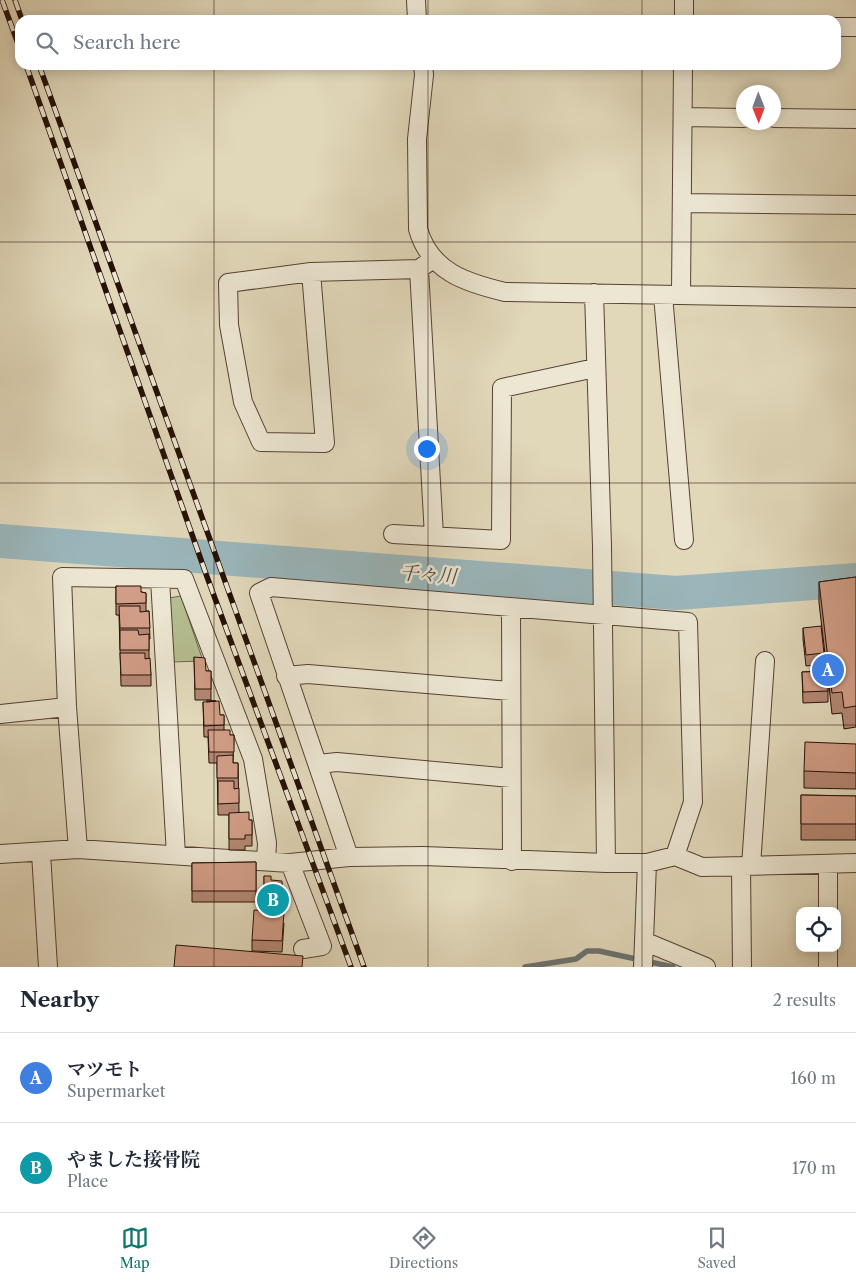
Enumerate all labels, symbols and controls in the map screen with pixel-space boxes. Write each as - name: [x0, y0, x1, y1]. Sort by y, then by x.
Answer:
- search box: [15, 15, 841, 70]
- icon: search: [33, 29, 61, 57]
- text: Search here: [73, 31, 181, 54]
- north arrow: [736, 85, 781, 130]
- your location: [414, 436, 440, 462]
- water label: 千々川: [399, 561, 459, 588]
- pin: A: [812, 651, 844, 689]
- pin: B: [257, 881, 289, 919]
- map controls: [796, 907, 841, 952]
- button: locate: [796, 907, 841, 952]
- text: Nearby: [20, 987, 99, 1012]
- text: 2 results: [773, 990, 836, 1010]
- text: マツモト: [67, 1058, 142, 1081]
- text: A: [30, 1068, 42, 1088]
- text: 160 m: [791, 1068, 836, 1088]
- text: Supermarket: [67, 1081, 165, 1101]
- text: やました接骨院: [67, 1148, 200, 1171]
- text: B: [30, 1158, 42, 1178]
- text: 170 m: [792, 1158, 836, 1178]
- text: Place: [67, 1171, 108, 1191]
- tab: Map: [120, 1224, 150, 1272]
- tab: Directions: [389, 1224, 458, 1272]
- tab: Saved: [697, 1224, 736, 1272]

